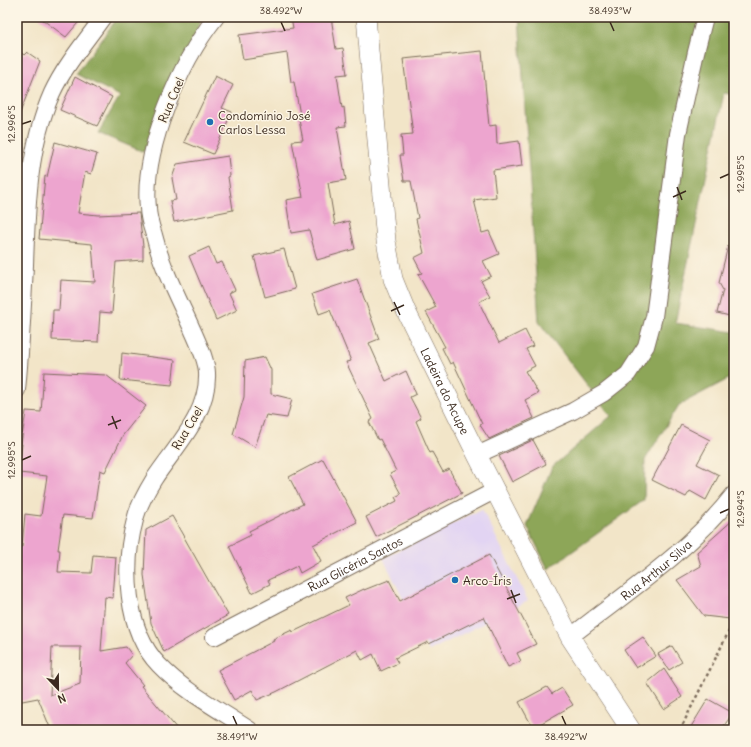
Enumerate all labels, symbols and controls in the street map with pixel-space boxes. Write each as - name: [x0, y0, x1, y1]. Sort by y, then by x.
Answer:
- text: 38.492°W: [260, 4, 302, 17]
- text: 38.493°W: [589, 4, 631, 17]
- street label: Rua Cael: [155, 75, 187, 125]
- text: 12.996°S: [5, 105, 18, 143]
- place label: Condomínio José Carlos Lessa: [218, 108, 310, 137]
- marker: Condomínio José Carlos Lessa: [205, 117, 215, 127]
- text: 12.995°S: [734, 155, 747, 193]
- street label: Ladeira do Acupe: [418, 345, 473, 437]
- street label: Rua Cael: [168, 404, 206, 452]
- text: 12.995°S: [5, 441, 18, 479]
- text: 12.994°S: [734, 490, 747, 528]
- street label: Rua Glicéria Santos: [305, 533, 405, 594]
- street label: Rua Arthur Silva: [617, 536, 695, 603]
- place label: Arco-Íris: [463, 573, 511, 588]
- marker: Arco-Íris: [450, 575, 460, 585]
- north arrow: [38, 669, 78, 709]
- text: N: [56, 690, 68, 706]
- text: 38.491°W: [216, 730, 258, 743]
- text: 38.492°W: [545, 730, 587, 743]

